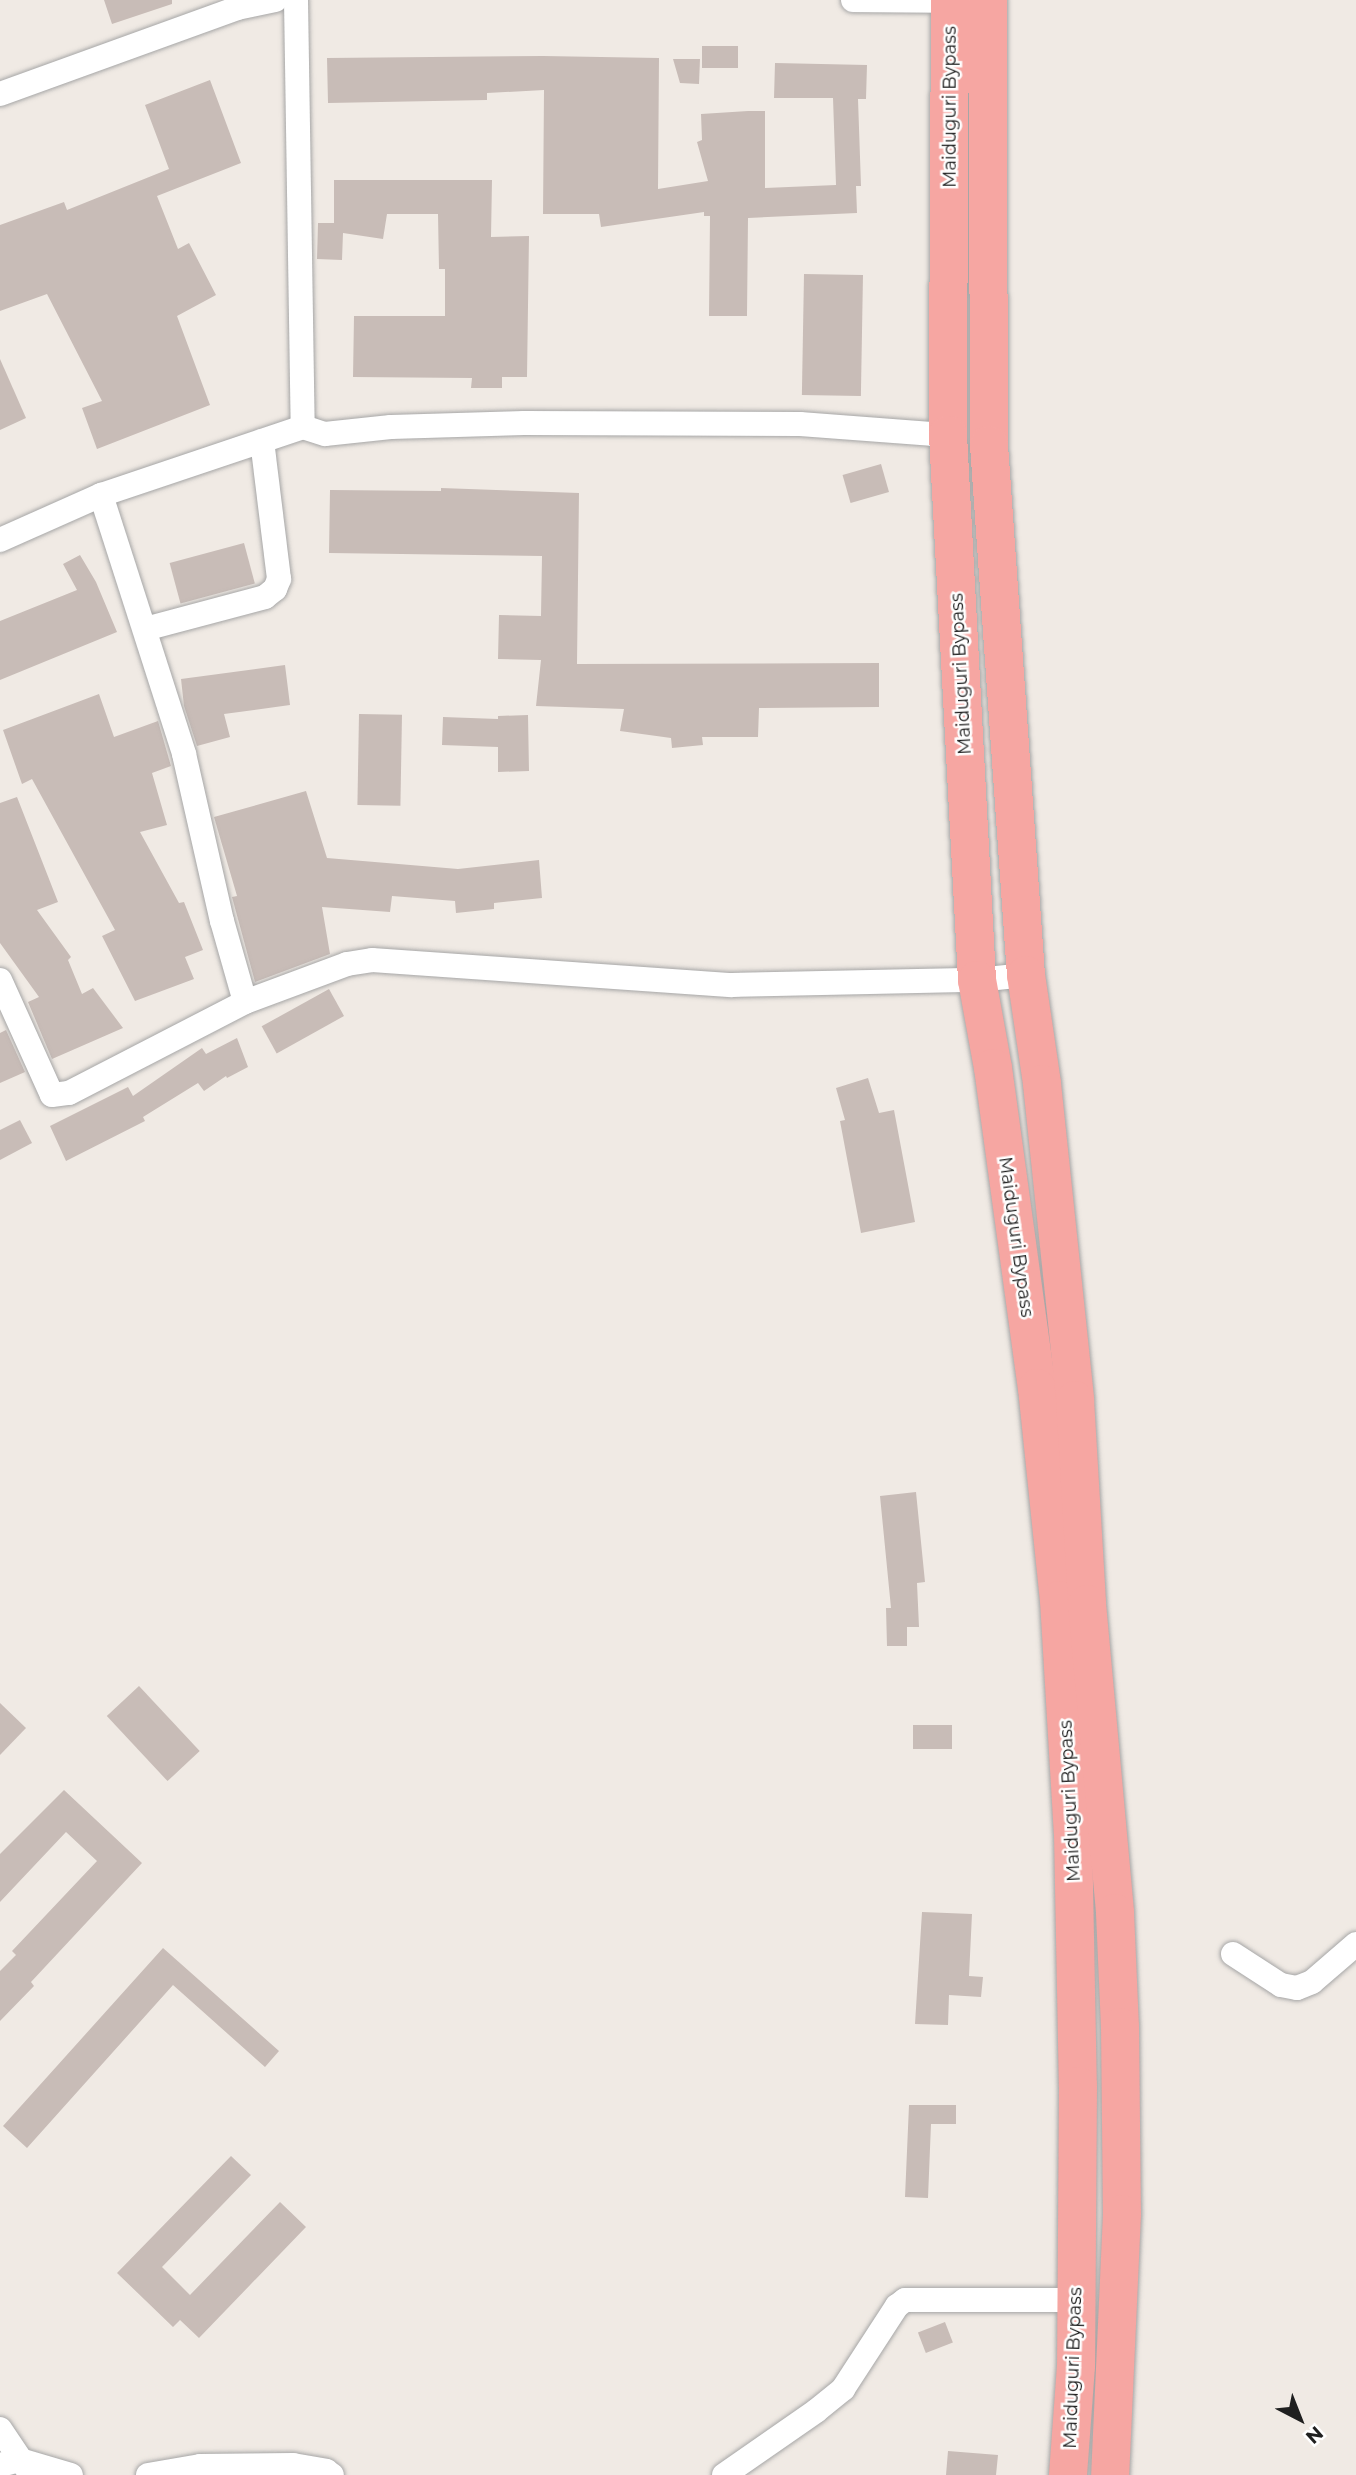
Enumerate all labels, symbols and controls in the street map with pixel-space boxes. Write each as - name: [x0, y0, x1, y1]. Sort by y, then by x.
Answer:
- street label: Maiduguri Bypass: [939, 26, 961, 188]
- street label: Maiduguri Bypass: [946, 593, 976, 755]
- street label: Maiduguri Bypass: [994, 1155, 1038, 1319]
- street label: Maiduguri Bypass: [1055, 1720, 1085, 1882]
- street label: Maiduguri Bypass: [1059, 2287, 1087, 2449]
- north arrow: [1265, 2384, 1335, 2454]
- text: N: [1301, 2421, 1328, 2449]

